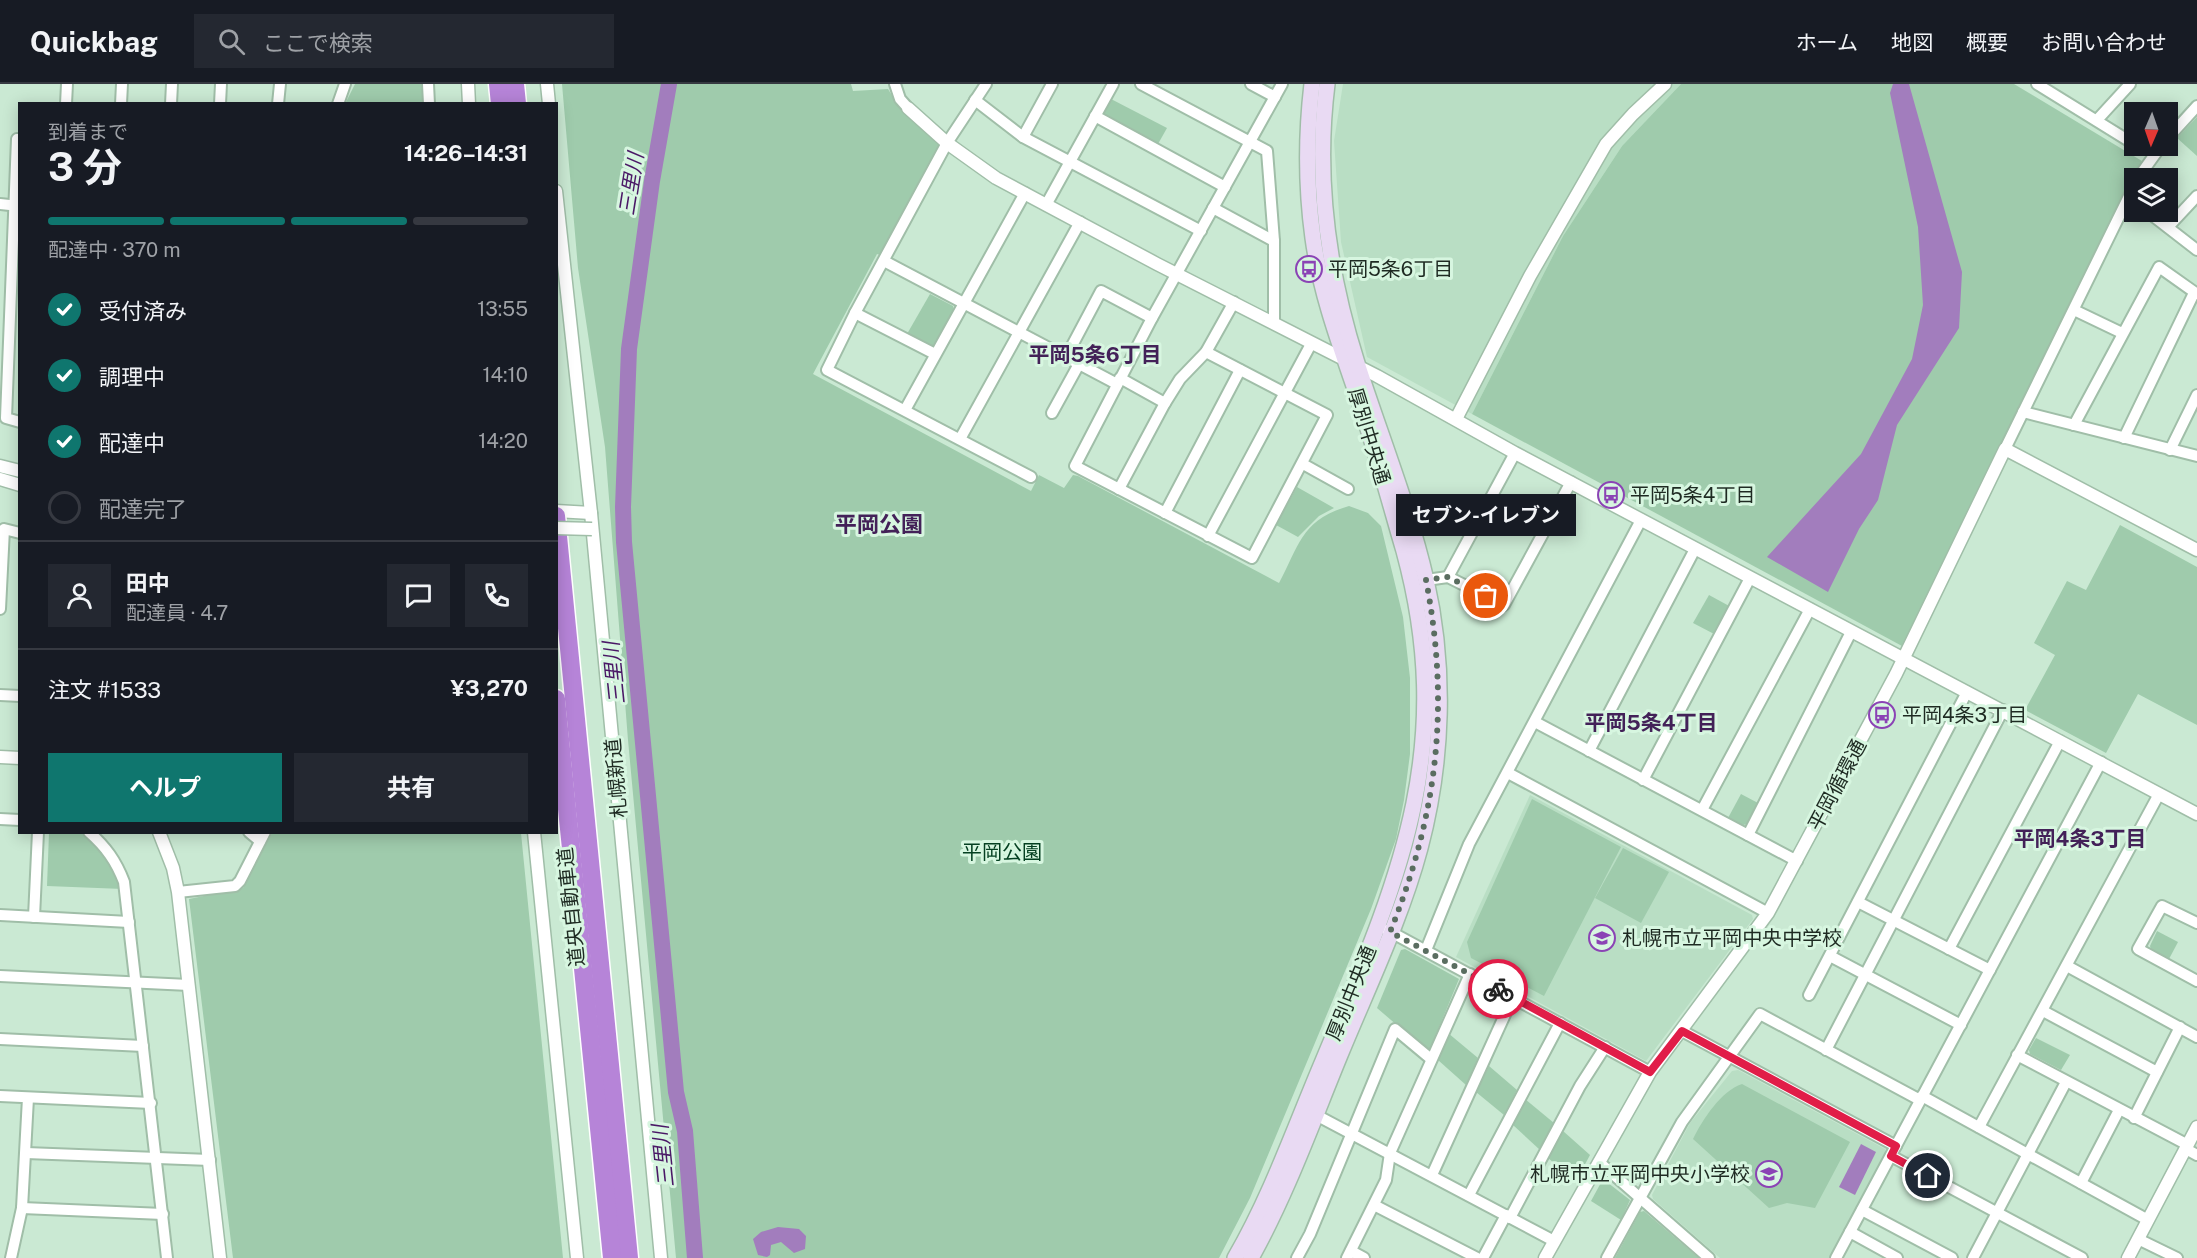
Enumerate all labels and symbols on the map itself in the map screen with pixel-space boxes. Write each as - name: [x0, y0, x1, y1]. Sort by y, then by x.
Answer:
- north arrow: [2124, 102, 2178, 156]
- water label: 三里川: [614, 149, 649, 217]
- bus stop icon: 平岡5条6丁目: [1294, 254, 1324, 284]
- place label: 平岡5条6丁目: [1328, 257, 1453, 281]
- district label: 平岡5条6丁目: [1028, 342, 1162, 367]
- street label: 厚別中央通: [1343, 385, 1395, 487]
- bus stop icon: 平岡5条4丁目: [1596, 480, 1626, 510]
- place label: 平岡5条4丁目: [1630, 483, 1755, 507]
- callout: セブン-イレブン: [1396, 494, 1576, 536]
- district label: 平岡公園: [835, 511, 923, 537]
- pin: [1460, 570, 1511, 621]
- water label: 三里川: [598, 638, 630, 706]
- bus stop icon: 平岡4条3丁目: [1867, 700, 1897, 730]
- place label: 平岡4条3丁目: [1902, 703, 2027, 727]
- district label: 平岡5条4丁目: [1585, 710, 1717, 735]
- street label: 平岡循環通: [1803, 735, 1871, 835]
- street label: 札幌新道: [601, 737, 631, 819]
- district label: 平岡4条3丁目: [2014, 826, 2146, 851]
- park label: 平岡公園: [962, 840, 1042, 864]
- street label: 道央自動車道: [553, 846, 589, 968]
- school or university icon: 札幌市立平岡中央中学校: [1587, 923, 1617, 953]
- place label: 札幌市立平岡中央中学校: [1622, 926, 1842, 950]
- street label: 厚別中央通: [1321, 942, 1381, 1044]
- courier: [1468, 959, 1528, 1019]
- water label: 三里川: [647, 1121, 679, 1189]
- pin: [1902, 1150, 1953, 1201]
- school or university icon: 札幌市立平岡中央小学校: [1754, 1159, 1784, 1189]
- place label: 札幌市立平岡中央小学校: [1530, 1162, 1750, 1186]

